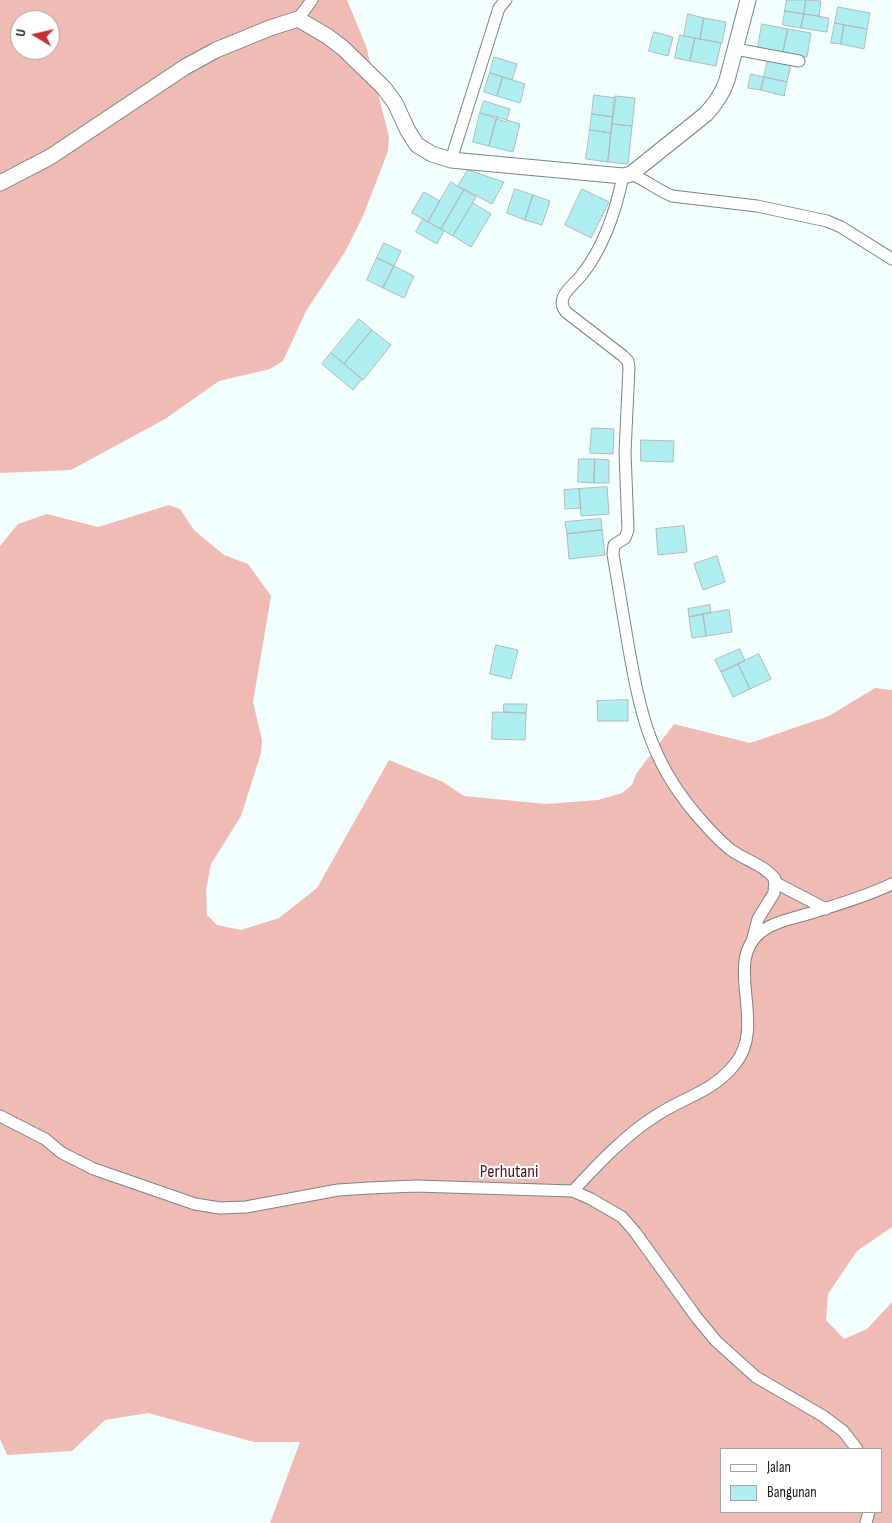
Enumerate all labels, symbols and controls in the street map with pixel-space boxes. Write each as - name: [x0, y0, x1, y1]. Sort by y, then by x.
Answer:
- north arrow: [10, 10, 60, 60]
- text: U: [12, 28, 30, 38]
- park label: Perhutani: [480, 1161, 538, 1183]
- legend: [720, 1448, 882, 1513]
- text: Jalan: [767, 1458, 791, 1477]
- text: Bangunan: [767, 1483, 817, 1502]

